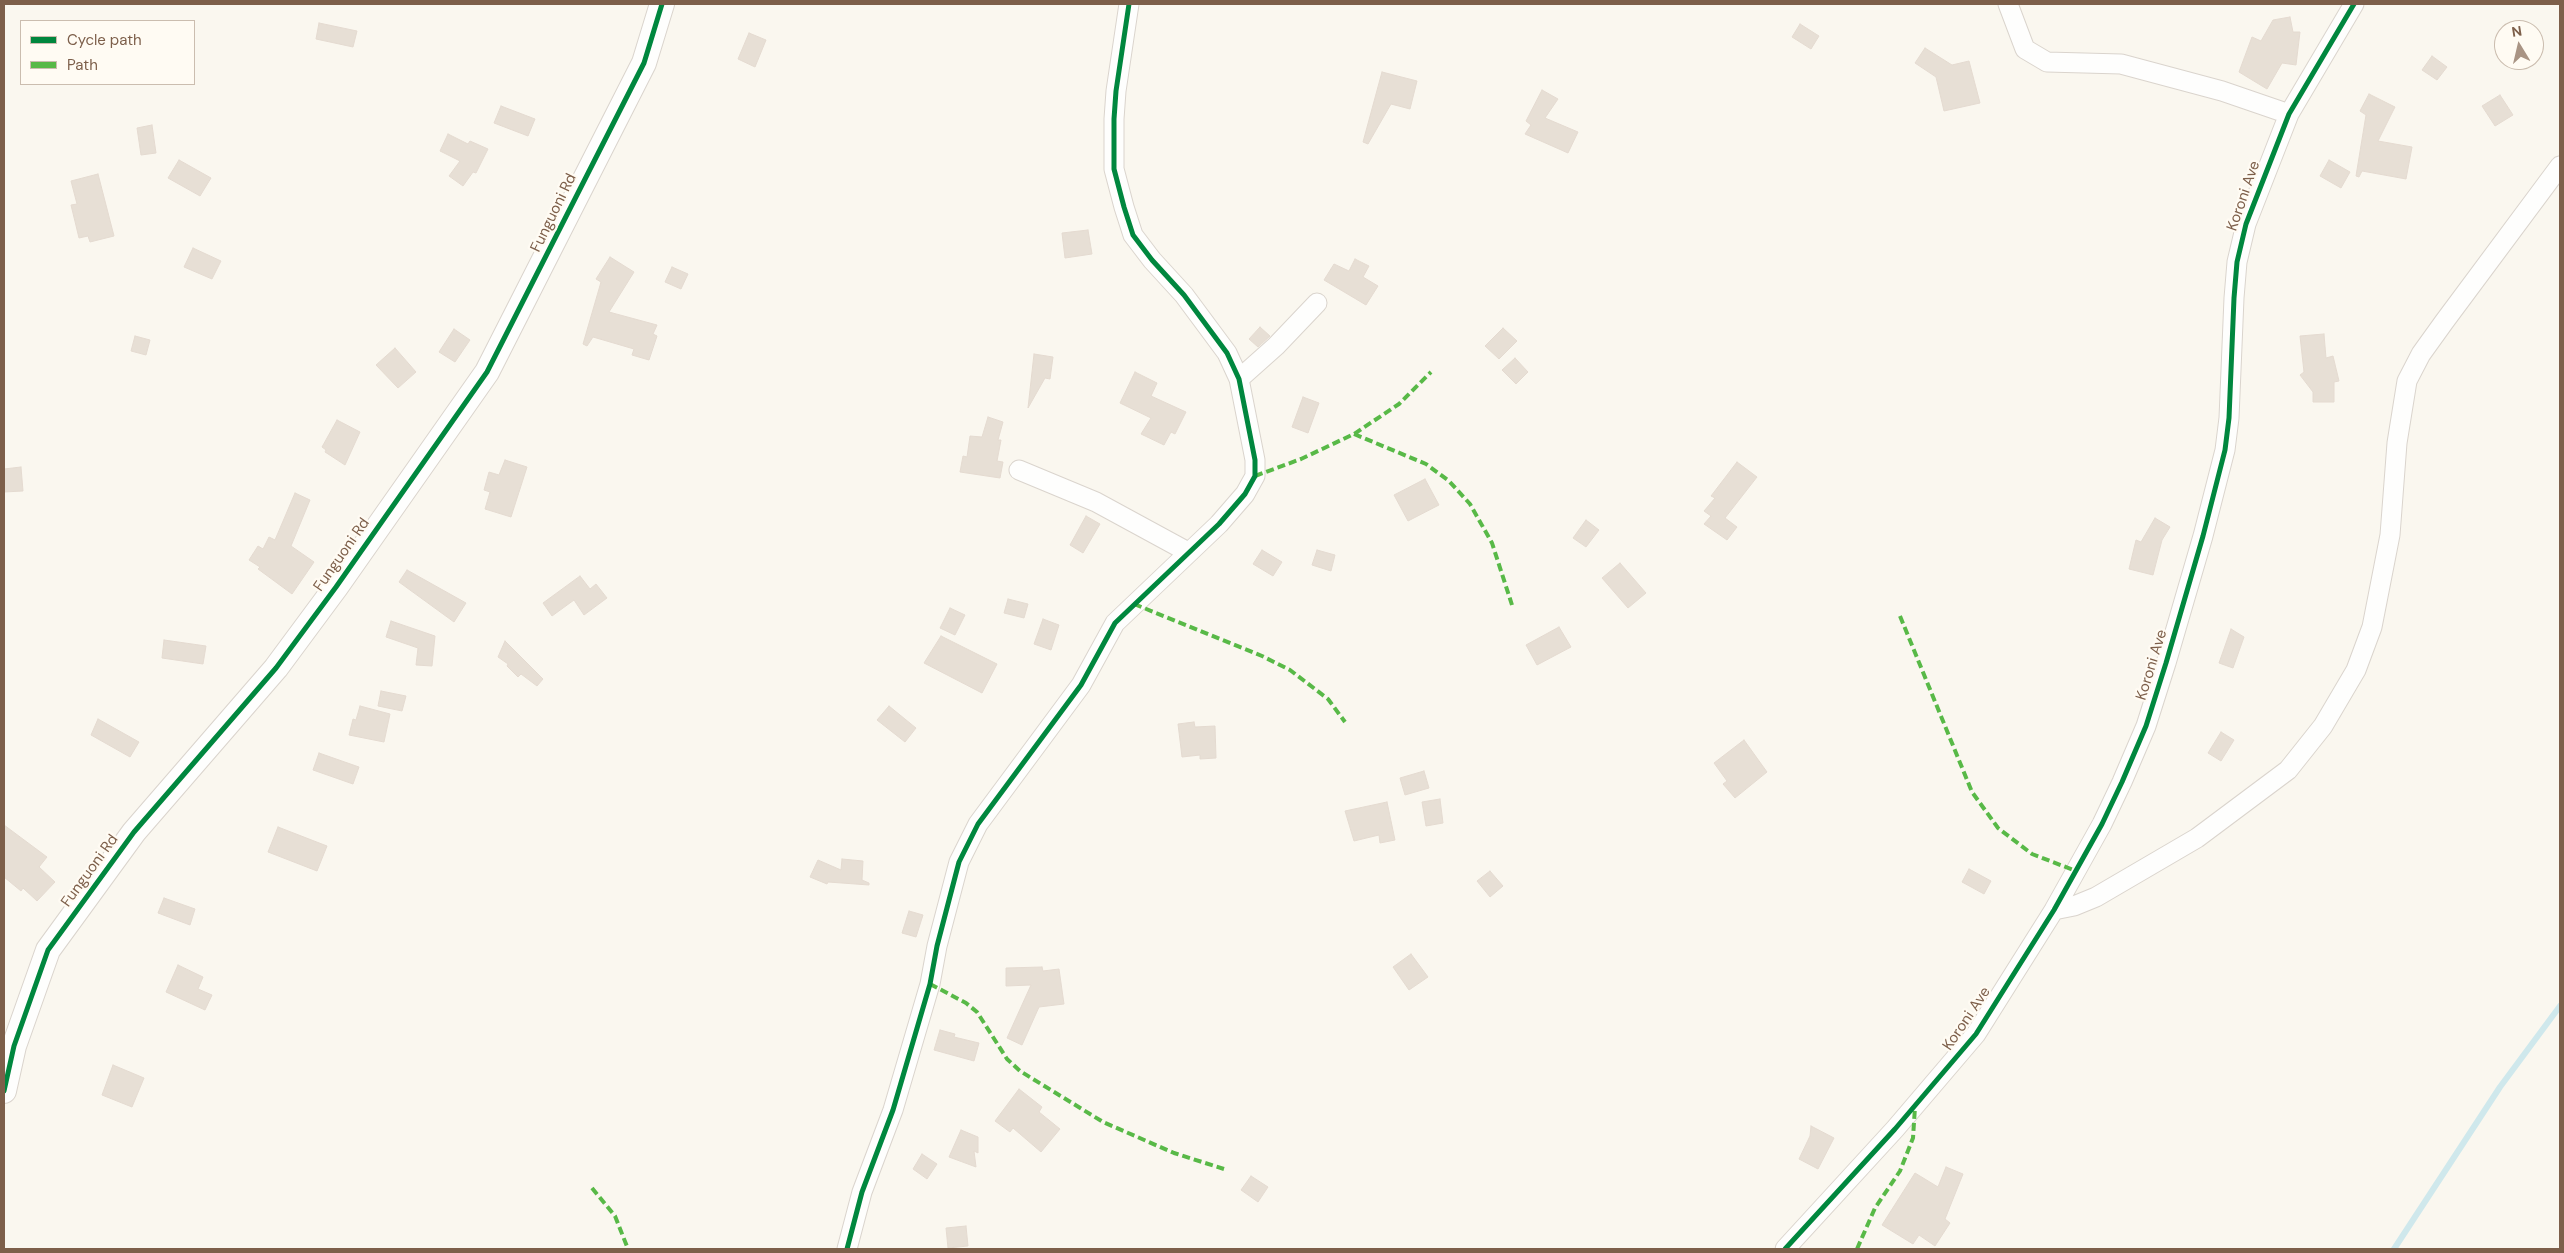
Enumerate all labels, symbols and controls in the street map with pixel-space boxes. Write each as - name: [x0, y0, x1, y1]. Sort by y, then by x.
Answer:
- legend: [20, 20, 195, 85]
- north arrow: [2494, 20, 2544, 70]
- text: N: [2510, 21, 2523, 41]
- text: Cycle path: [67, 30, 142, 50]
- text: Path: [67, 55, 98, 75]
- street label: Koroni Ave: [2224, 159, 2264, 233]
- street label: Funguoni Rd: [527, 171, 581, 255]
- street label: Funguoni Rd: [310, 515, 374, 595]
- street label: Koroni Ave: [2133, 628, 2171, 702]
- street label: Funguoni Rd: [58, 831, 122, 911]
- street label: Koroni Ave: [1939, 984, 1995, 1054]

